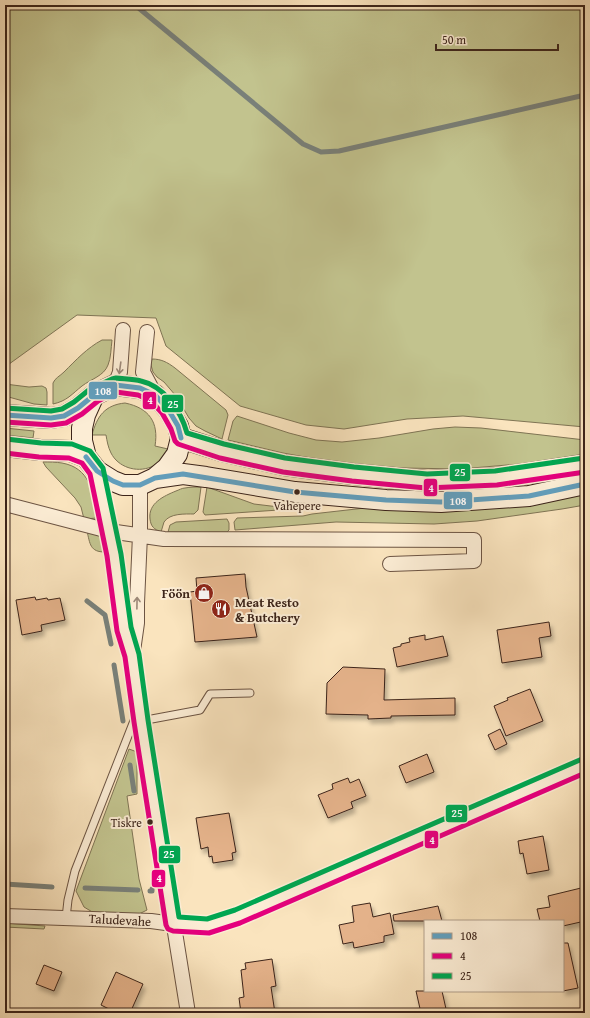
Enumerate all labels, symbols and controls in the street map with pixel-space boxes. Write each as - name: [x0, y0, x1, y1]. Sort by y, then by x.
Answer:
- scale bar: [436, 26, 558, 52]
- text: 50 m: [442, 31, 466, 48]
- one-way arrow: [116, 361, 124, 374]
- line badge: 108: [88, 381, 118, 400]
- text: 108: [94, 383, 112, 399]
- line badge: 4: [142, 391, 157, 410]
- text: 4: [147, 392, 153, 408]
- line badge: 25: [161, 394, 184, 413]
- text: 25: [167, 396, 179, 412]
- line badge: 25: [449, 463, 471, 482]
- text: 25: [454, 464, 466, 480]
- line badge: 4: [423, 478, 438, 497]
- text: 4: [428, 480, 434, 496]
- marker: Vahepere: [292, 487, 302, 497]
- line badge: 108: [443, 491, 473, 510]
- text: 108: [449, 493, 467, 509]
- place label: Vahepere: [273, 497, 321, 514]
- shop icon: Föön: [193, 582, 215, 604]
- place label: Föön: [162, 584, 190, 603]
- place label: Meat Resto & Butchery: [235, 593, 300, 627]
- one-way arrow: [133, 597, 141, 610]
- restaurant icon: Meat Resto & Butchery: [210, 598, 232, 620]
- line badge: 25: [445, 804, 468, 823]
- text: 25: [451, 805, 463, 821]
- place label: Tiskre: [111, 814, 142, 831]
- marker: Tiskre: [145, 817, 155, 827]
- line badge: 4: [424, 830, 439, 849]
- text: 4: [429, 832, 435, 848]
- line badge: 25: [158, 845, 181, 864]
- text: 25: [163, 846, 175, 862]
- line badge: 4: [151, 869, 166, 888]
- text: 4: [156, 870, 162, 886]
- street label: Taludevahe: [88, 909, 152, 931]
- legend: [424, 920, 564, 992]
- text: 108: [460, 927, 478, 944]
- text: 4: [460, 947, 466, 964]
- text: 25: [460, 967, 472, 984]

